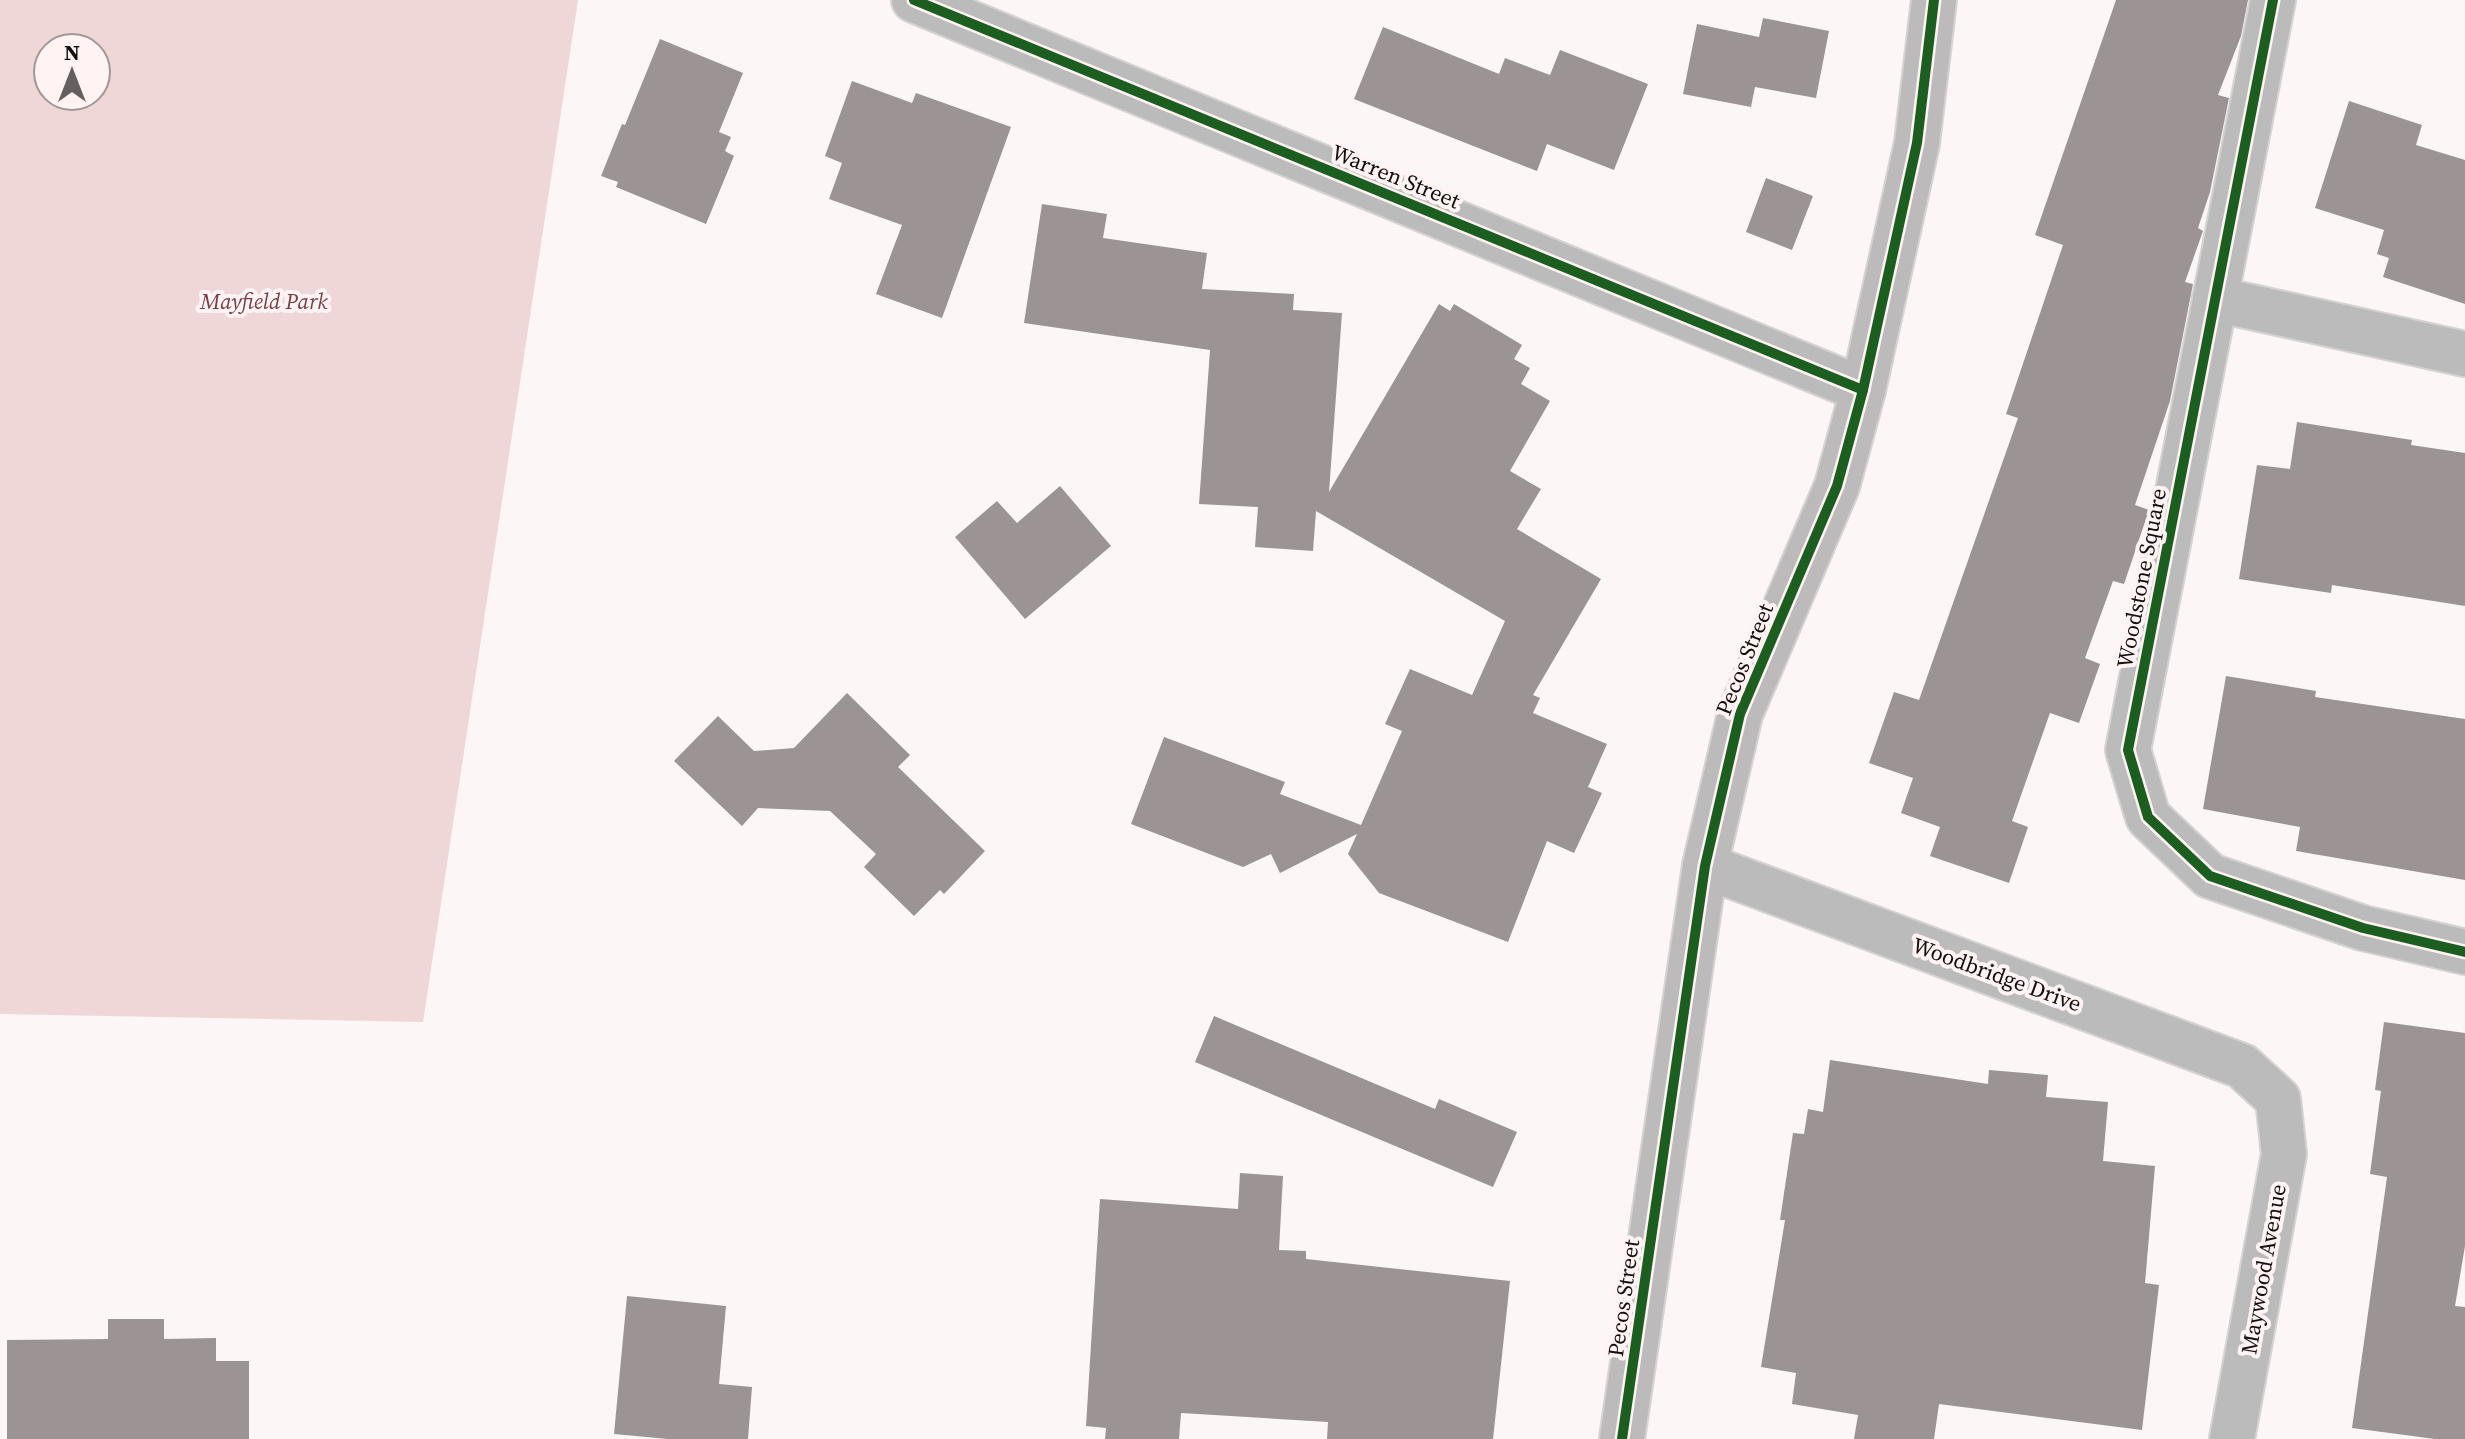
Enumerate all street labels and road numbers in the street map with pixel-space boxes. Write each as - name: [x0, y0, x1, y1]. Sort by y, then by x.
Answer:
- street label: Warren Street: [1327, 137, 1465, 216]
- street label: Woodstone Square: [2109, 486, 2173, 670]
- street label: Pecos Street: [1708, 598, 1780, 719]
- street label: Woodbridge Drive: [1908, 930, 2086, 1018]
- street label: Maywood Avenue: [2233, 1182, 2293, 1356]
- street label: Pecos Street: [1600, 1237, 1646, 1359]

